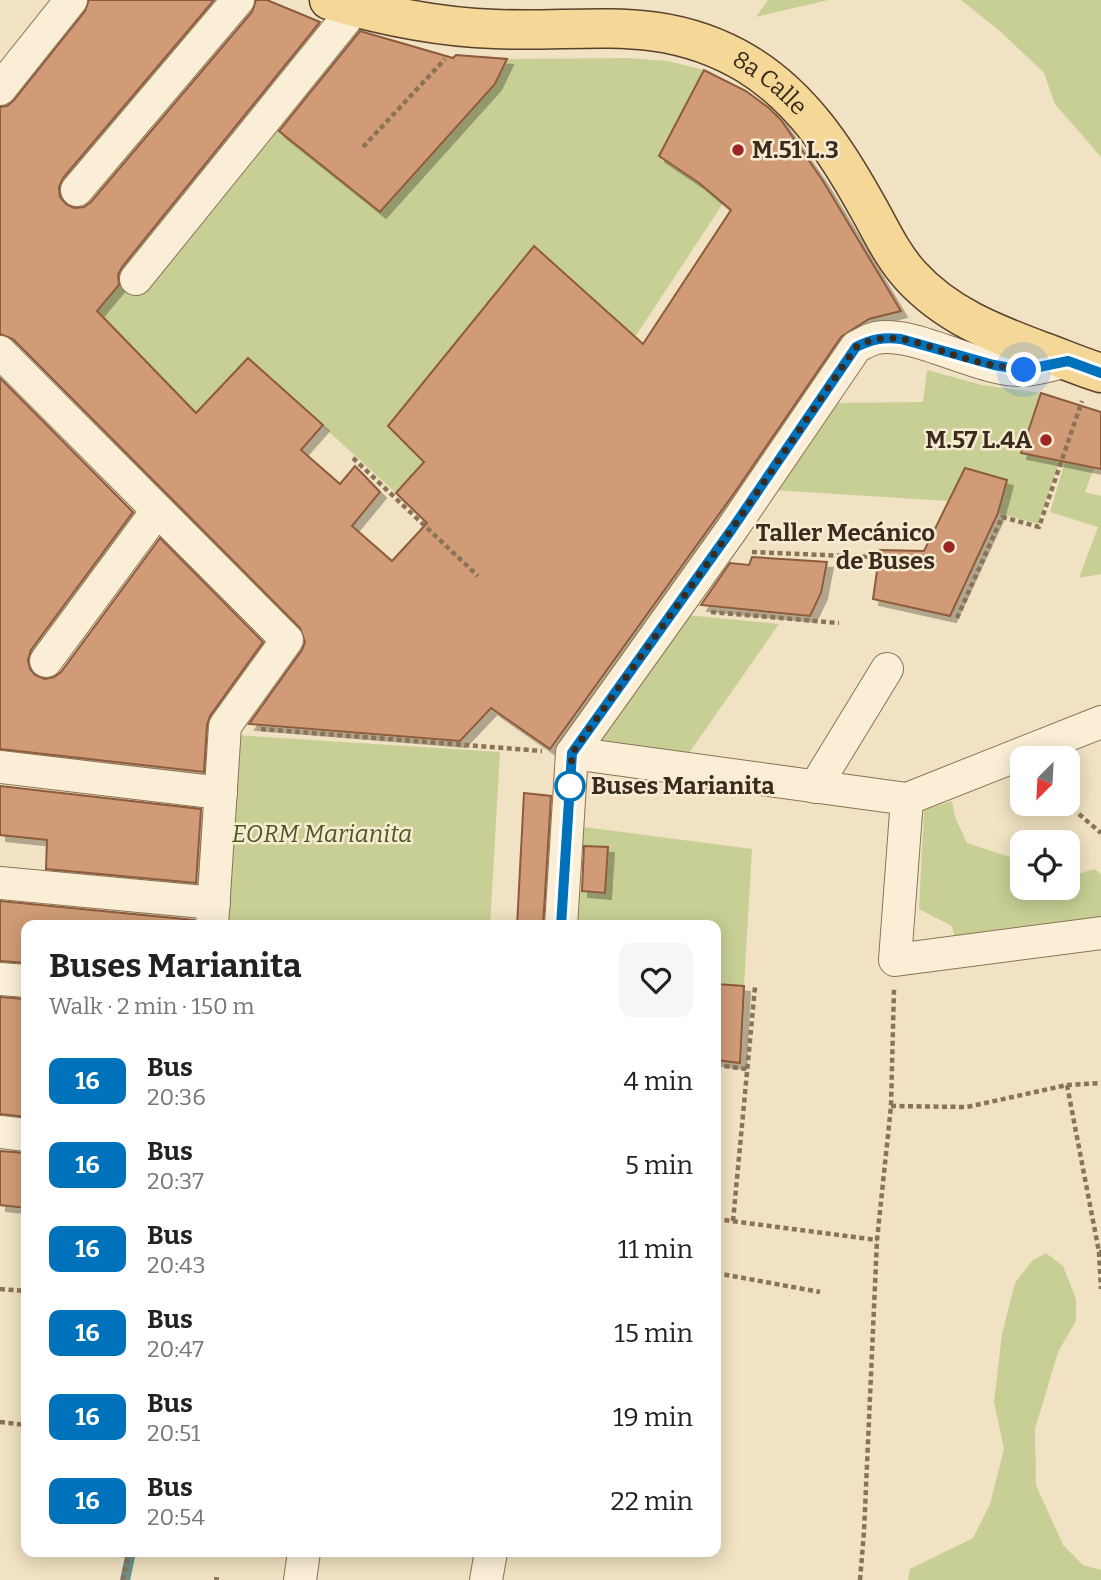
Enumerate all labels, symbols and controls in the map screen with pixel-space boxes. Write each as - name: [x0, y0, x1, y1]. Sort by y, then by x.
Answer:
- street label: 8a Calle: [728, 45, 813, 121]
- place label: M.51 L.3: [752, 136, 839, 164]
- marker: M.51 L.3: [730, 142, 746, 158]
- your location: [1006, 352, 1041, 387]
- place label: M.57 L.4A: [925, 426, 1033, 454]
- marker: M.57 L.4A: [1038, 432, 1054, 448]
- place label: Taller Mecánico de Buses: [756, 519, 935, 575]
- marker: Taller Mecánico de Buses: [941, 539, 957, 555]
- north arrow: [1010, 746, 1080, 816]
- map controls: [1010, 746, 1080, 900]
- marker: Buses Marianita: [555, 771, 585, 801]
- place label: Buses Marianita: [591, 772, 775, 800]
- park label: EORM Marianita: [232, 820, 412, 848]
- button: locate: [1010, 830, 1080, 900]
- button: heart: [619, 943, 693, 1017]
- text: Buses Marianita: [49, 946, 301, 986]
- text: Walk · 2 min · 150 m: [49, 992, 254, 1020]
- text: Bus: [147, 1052, 193, 1083]
- text: 4 min: [624, 1066, 693, 1097]
- text: 16: [75, 1067, 100, 1095]
- text: 20:36: [147, 1083, 206, 1111]
- text: Bus: [147, 1136, 193, 1167]
- text: 5 min: [625, 1150, 693, 1181]
- text: 16: [75, 1151, 100, 1179]
- text: 20:37: [147, 1167, 204, 1195]
- text: Bus: [147, 1220, 193, 1251]
- text: 11 min: [618, 1234, 693, 1265]
- text: 16: [75, 1235, 100, 1263]
- text: 20:43: [147, 1251, 206, 1279]
- text: Bus: [147, 1304, 193, 1335]
- text: 15 min: [614, 1318, 693, 1349]
- text: 16: [75, 1319, 100, 1347]
- text: 20:47: [147, 1335, 204, 1363]
- text: Bus: [147, 1388, 193, 1419]
- text: 19 min: [613, 1402, 693, 1433]
- text: 16: [75, 1403, 100, 1431]
- text: 20:51: [147, 1419, 200, 1447]
- text: Bus: [147, 1472, 193, 1503]
- text: 22 min: [611, 1486, 693, 1517]
- text: 16: [75, 1487, 100, 1515]
- text: 20:54: [147, 1503, 205, 1531]

